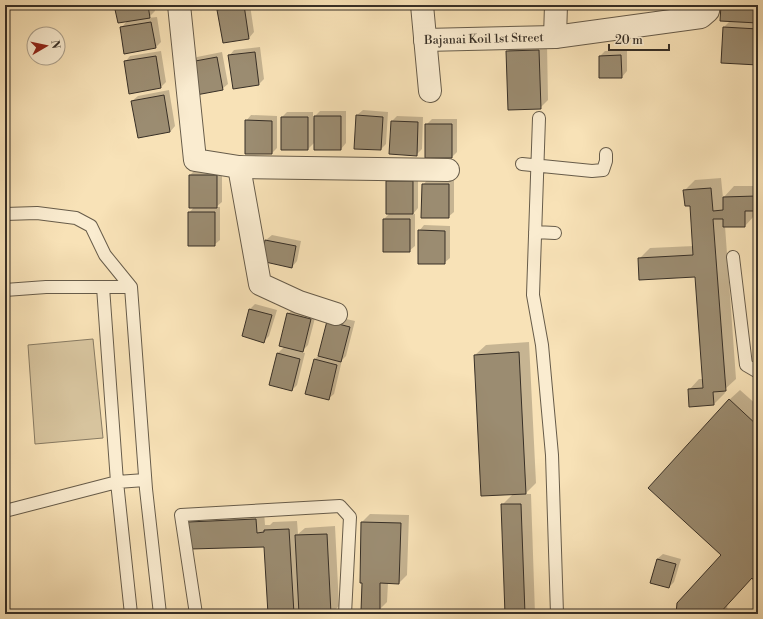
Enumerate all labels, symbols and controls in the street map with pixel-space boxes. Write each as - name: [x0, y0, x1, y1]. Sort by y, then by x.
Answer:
- north arrow: [26, 26, 66, 66]
- scale bar: [609, 26, 669, 52]
- street label: Bajanai Koil 1st Street: [423, 30, 545, 48]
- text: 20 m: [615, 33, 643, 48]
- text: N: [47, 39, 63, 50]

